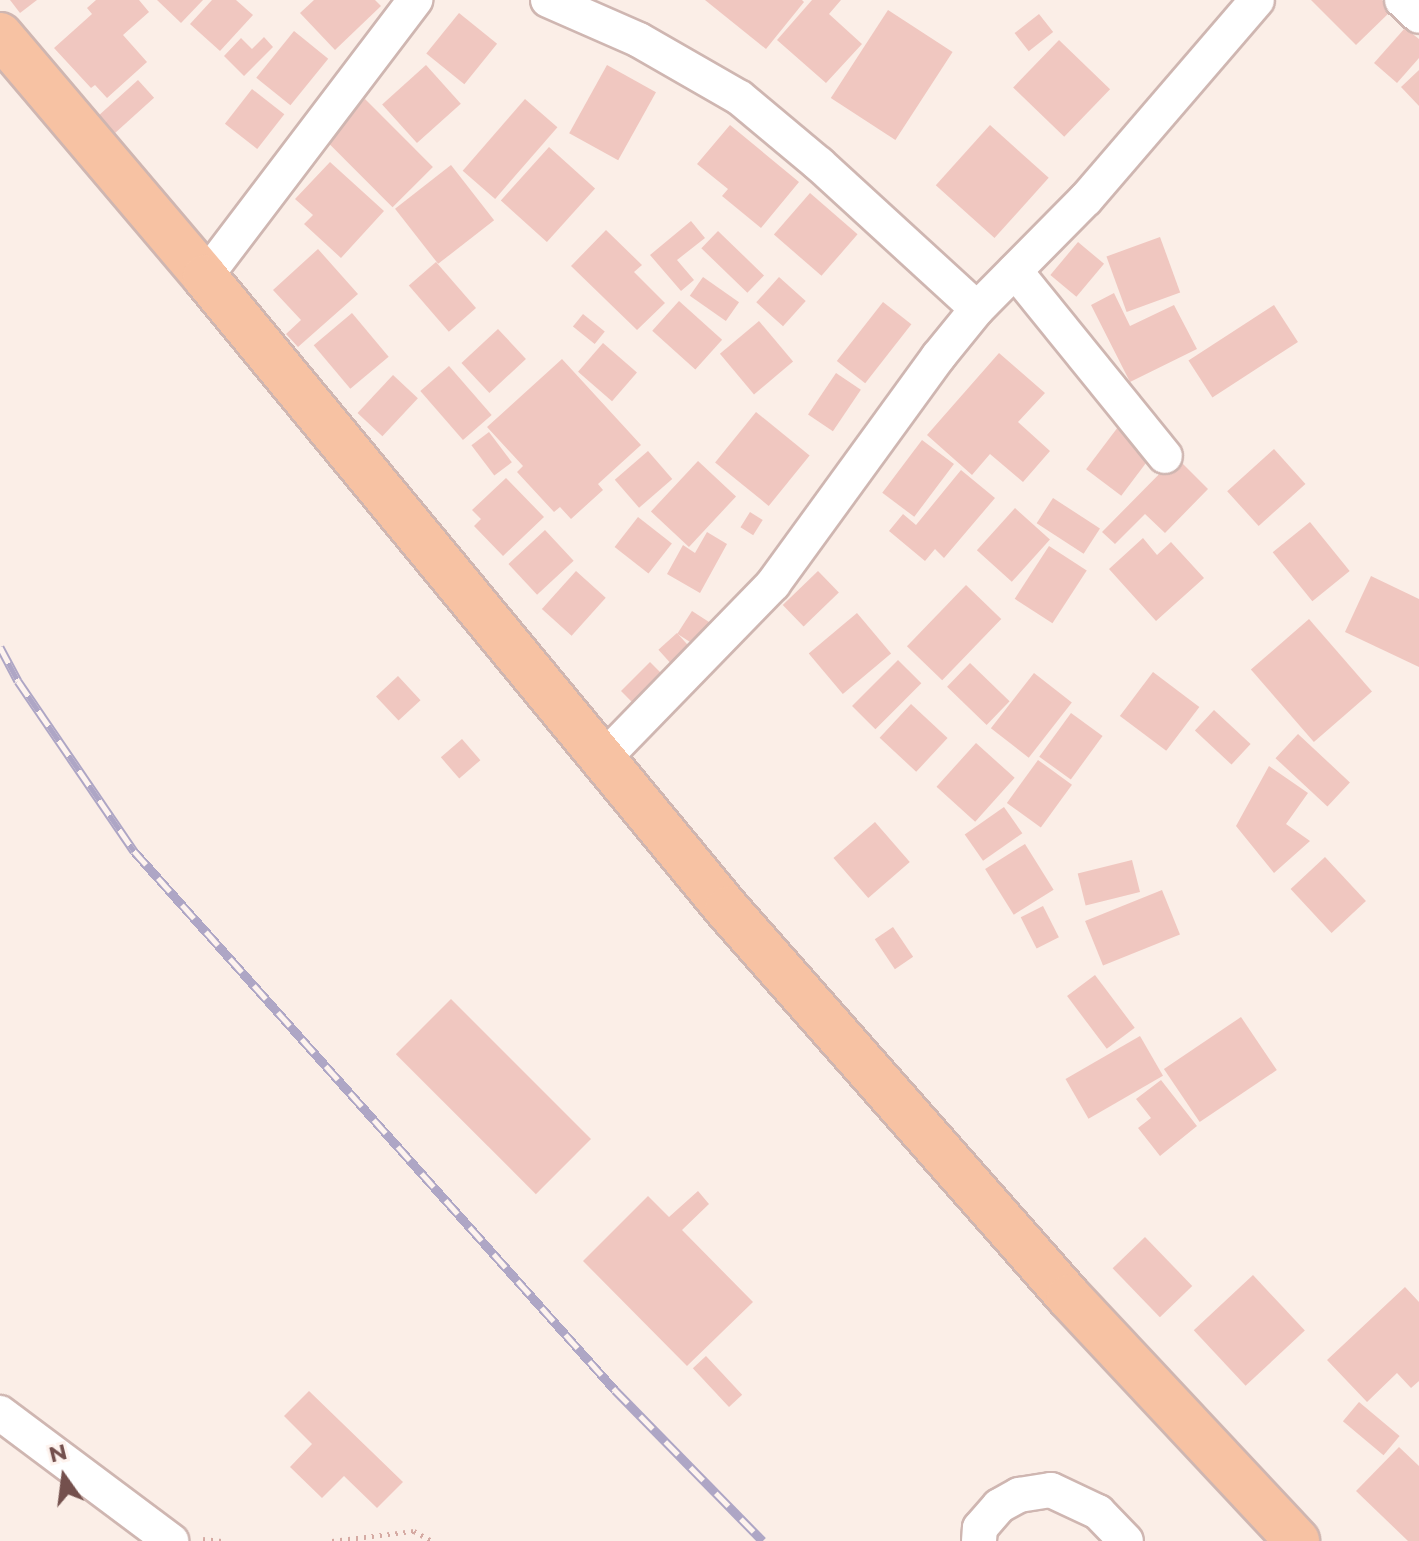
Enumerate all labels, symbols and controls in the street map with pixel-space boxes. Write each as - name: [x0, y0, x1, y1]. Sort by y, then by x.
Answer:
- north arrow: [24, 1437, 104, 1517]
- text: N: [46, 1438, 70, 1468]

